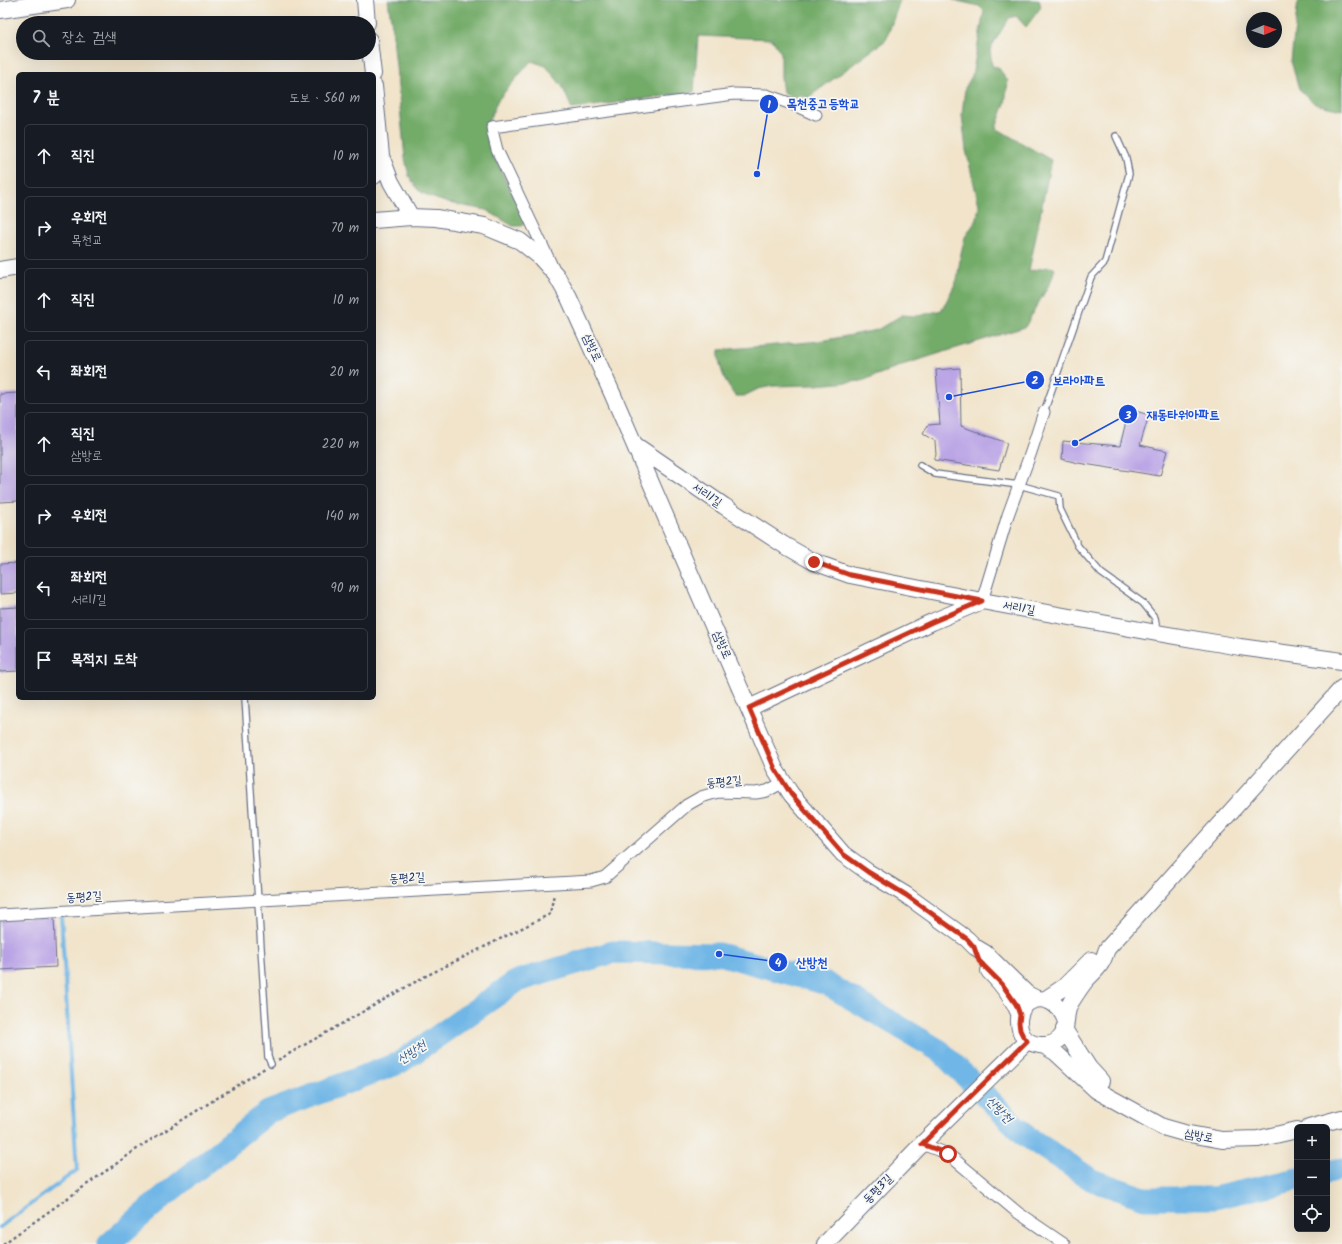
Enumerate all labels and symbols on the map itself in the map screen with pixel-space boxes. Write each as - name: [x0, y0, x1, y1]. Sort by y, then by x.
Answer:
- north arrow: [1246, 12, 1282, 48]
- callout: 목천중고등학교: [759, 91, 868, 116]
- text: 목천중고등학교: [786, 94, 860, 115]
- text: 1: [767, 95, 771, 114]
- street label: 삼방로: [577, 331, 607, 365]
- callout: 보라아파트: [1025, 368, 1113, 393]
- text: 2: [1032, 371, 1039, 390]
- text: 보라아파트: [1053, 371, 1106, 392]
- callout: 재동타워아파트: [1118, 402, 1227, 427]
- text: 재동타워아파트: [1145, 405, 1220, 426]
- text: 3: [1124, 406, 1132, 425]
- street label: 서리1길: [688, 478, 726, 512]
- route end: [805, 553, 823, 571]
- street label: 서리1길: [1001, 596, 1037, 620]
- street label: 삼방로: [708, 628, 736, 662]
- street label: 동평2길: [705, 771, 743, 793]
- street label: 동평2길: [389, 868, 426, 888]
- street label: 동평2길: [66, 887, 103, 907]
- callout: 산방천: [768, 950, 836, 975]
- text: 4: [775, 953, 782, 972]
- text: 산방천: [795, 953, 828, 974]
- water label: 산방천: [393, 1035, 432, 1070]
- water label: 산방천: [980, 1091, 1019, 1130]
- street label: 삼방로: [1183, 1124, 1215, 1148]
- route start: [939, 1145, 957, 1163]
- street label: 동평3길: [859, 1169, 898, 1208]

